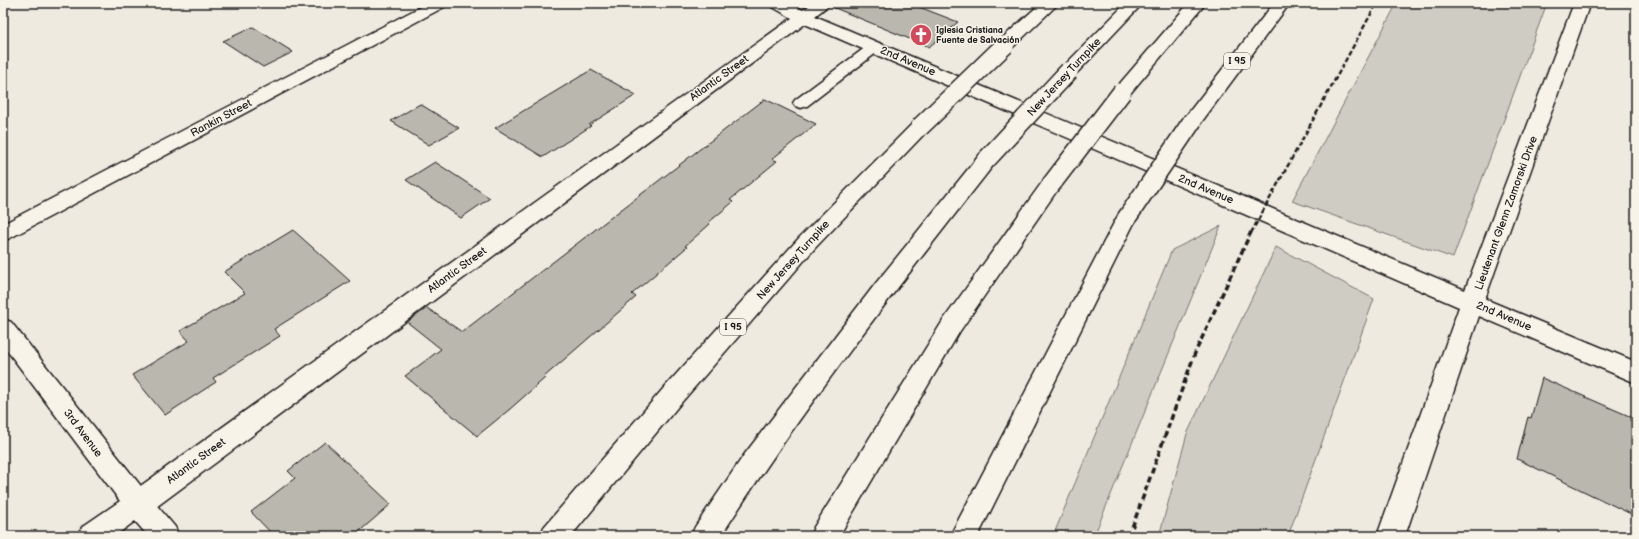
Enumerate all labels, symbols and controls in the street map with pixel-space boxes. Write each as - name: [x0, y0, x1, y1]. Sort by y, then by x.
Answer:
- church icon: Iglesia Cristiana Fuente de Salvación: [908, 22, 934, 48]
- place label: Iglesia Cristiana Fuente de Salvación: [936, 25, 1019, 46]
- street label: New Jersey Turnpike: [1024, 35, 1104, 119]
- street label: 2nd Avenue: [878, 44, 938, 79]
- street label: Atlantic Street: [687, 52, 751, 104]
- road number: I 95: [1224, 53, 1250, 69]
- street label: Rankin Street: [188, 96, 254, 140]
- street label: Lieutenant Glenn Zamorski Drive: [1472, 134, 1540, 292]
- street label: 2nd Avenue: [1176, 172, 1236, 207]
- street label: New Jersey Turnpike: [754, 217, 832, 302]
- street label: Atlantic Street: [425, 244, 489, 296]
- street label: 2nd Avenue: [1474, 299, 1534, 334]
- road number: I 95: [720, 319, 746, 335]
- street label: 3rd Avenue: [61, 406, 106, 460]
- street label: Atlantic Street: [164, 435, 228, 487]

